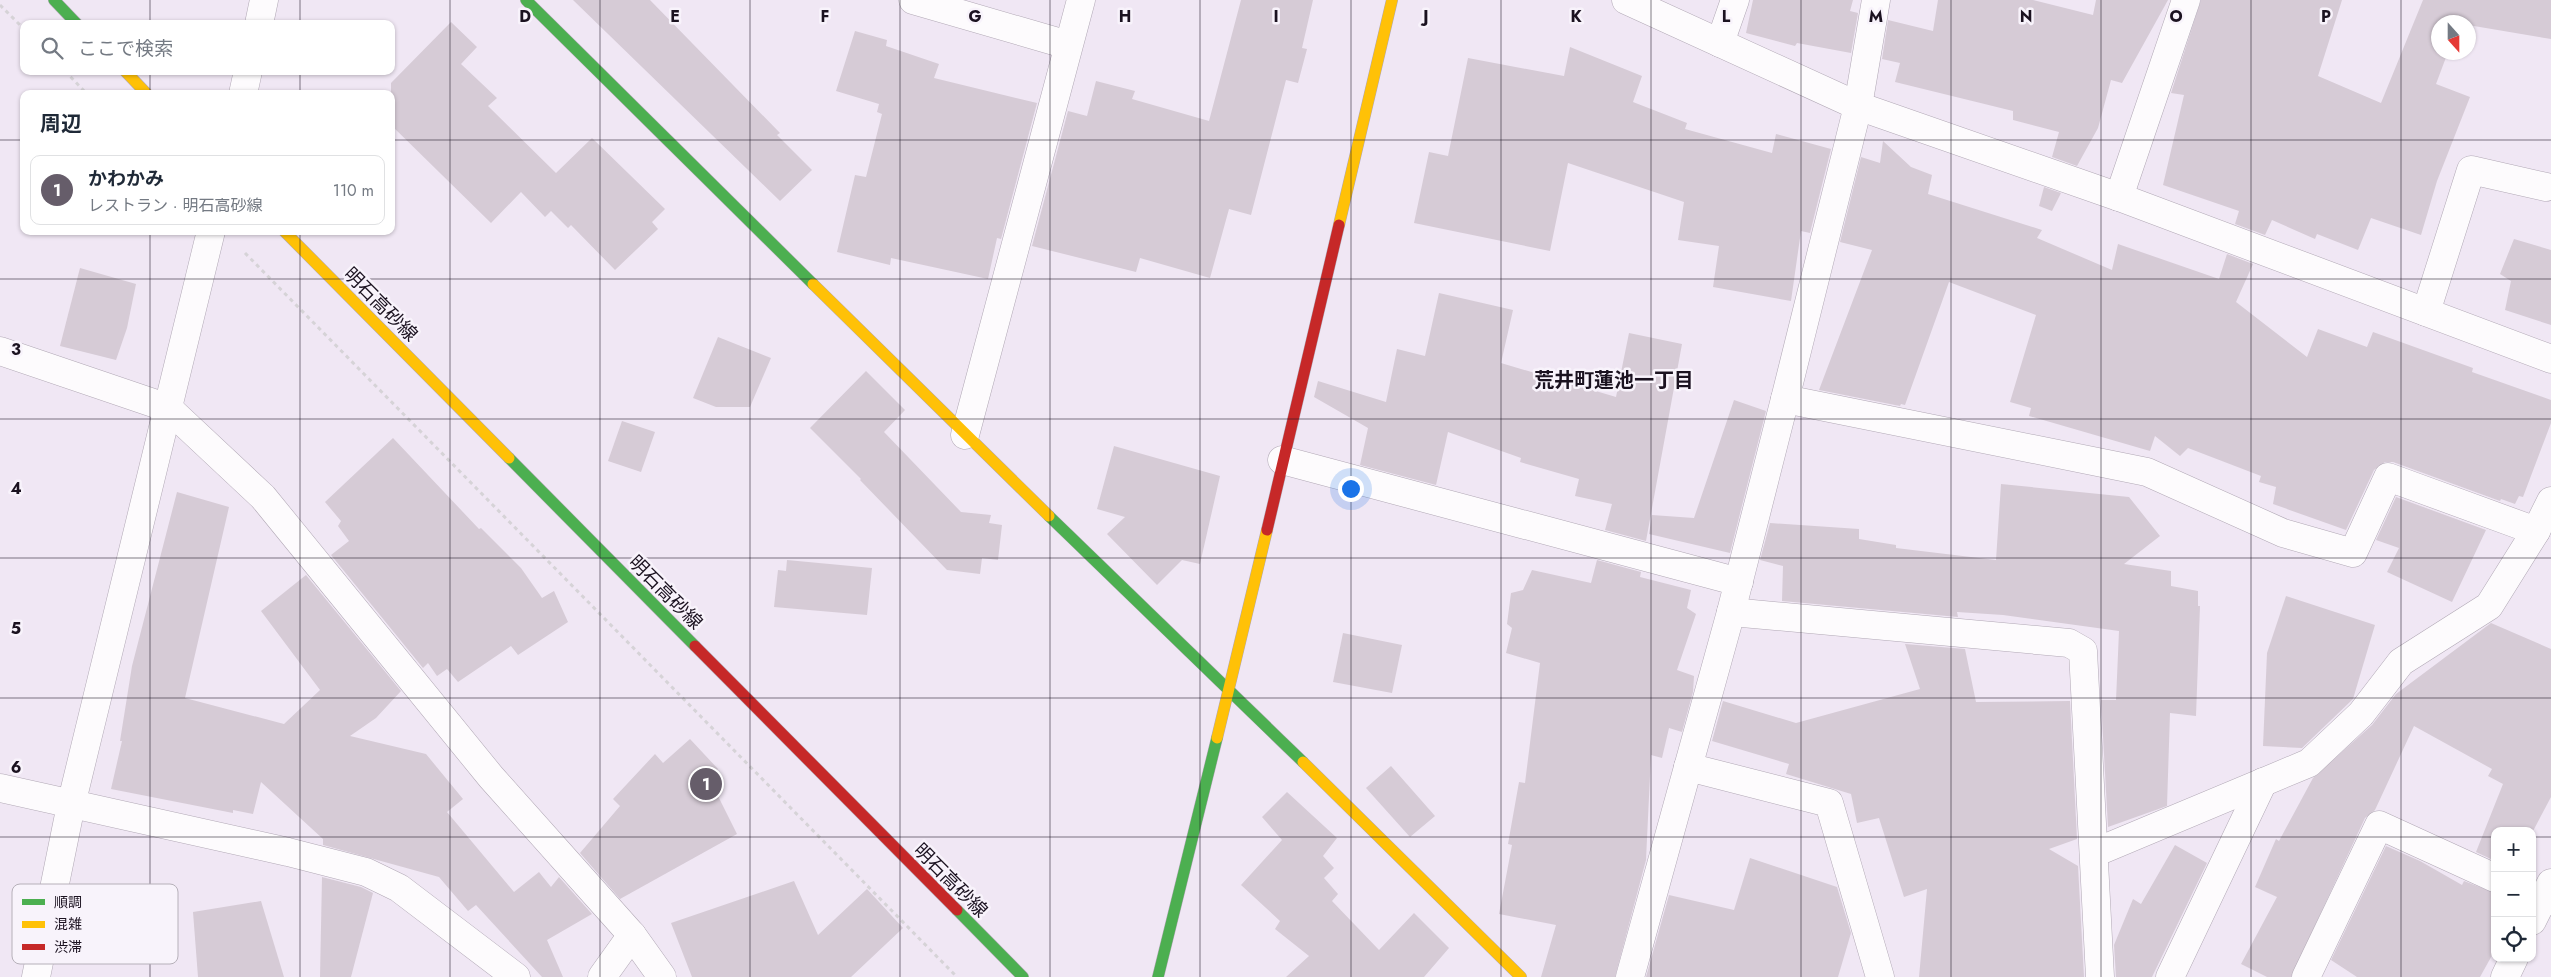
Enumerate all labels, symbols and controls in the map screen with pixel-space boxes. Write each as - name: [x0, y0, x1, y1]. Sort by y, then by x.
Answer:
- text: D: [519, 5, 531, 28]
- text: E: [670, 5, 680, 28]
- text: F: [821, 5, 829, 28]
- text: G: [968, 5, 982, 28]
- text: H: [1119, 5, 1131, 28]
- text: I: [1273, 5, 1279, 28]
- text: J: [1420, 5, 1429, 28]
- text: K: [1570, 5, 1582, 28]
- text: L: [1722, 5, 1731, 28]
- text: M: [1869, 5, 1883, 28]
- text: N: [2020, 5, 2032, 28]
- text: O: [2169, 5, 2183, 28]
- text: P: [2321, 5, 2331, 28]
- north arrow: [2431, 15, 2476, 60]
- search box: [20, 20, 395, 75]
- icon: search: [38, 34, 66, 62]
- text: ここで検索: [78, 35, 173, 62]
- text: 周辺: [40, 109, 82, 139]
- text: かわかみ: [88, 165, 164, 192]
- text: 1: [53, 179, 61, 202]
- text: 110 m: [333, 179, 374, 202]
- text: レストラン · 明石高砂線: [88, 194, 262, 217]
- street label: 明石高砂線: [338, 261, 424, 347]
- text: 3: [11, 338, 21, 361]
- district label: 荒井町蓮池一丁目: [1534, 366, 1694, 395]
- your location: [1338, 476, 1364, 502]
- text: 4: [10, 477, 22, 500]
- street label: 明石高砂線: [623, 549, 709, 635]
- text: 5: [11, 617, 21, 640]
- text: 6: [11, 756, 21, 779]
- pin: 1: [690, 765, 722, 803]
- map controls: [2491, 827, 2536, 962]
- button: +: [2491, 827, 2536, 872]
- street label: 明石高砂線: [908, 837, 994, 923]
- button: −: [2491, 872, 2536, 917]
- legend: [12, 884, 178, 964]
- text: 順調: [54, 892, 82, 912]
- text: 混雑: [54, 914, 82, 934]
- button: locate: [2491, 917, 2536, 962]
- text: 渋滞: [54, 937, 82, 957]

